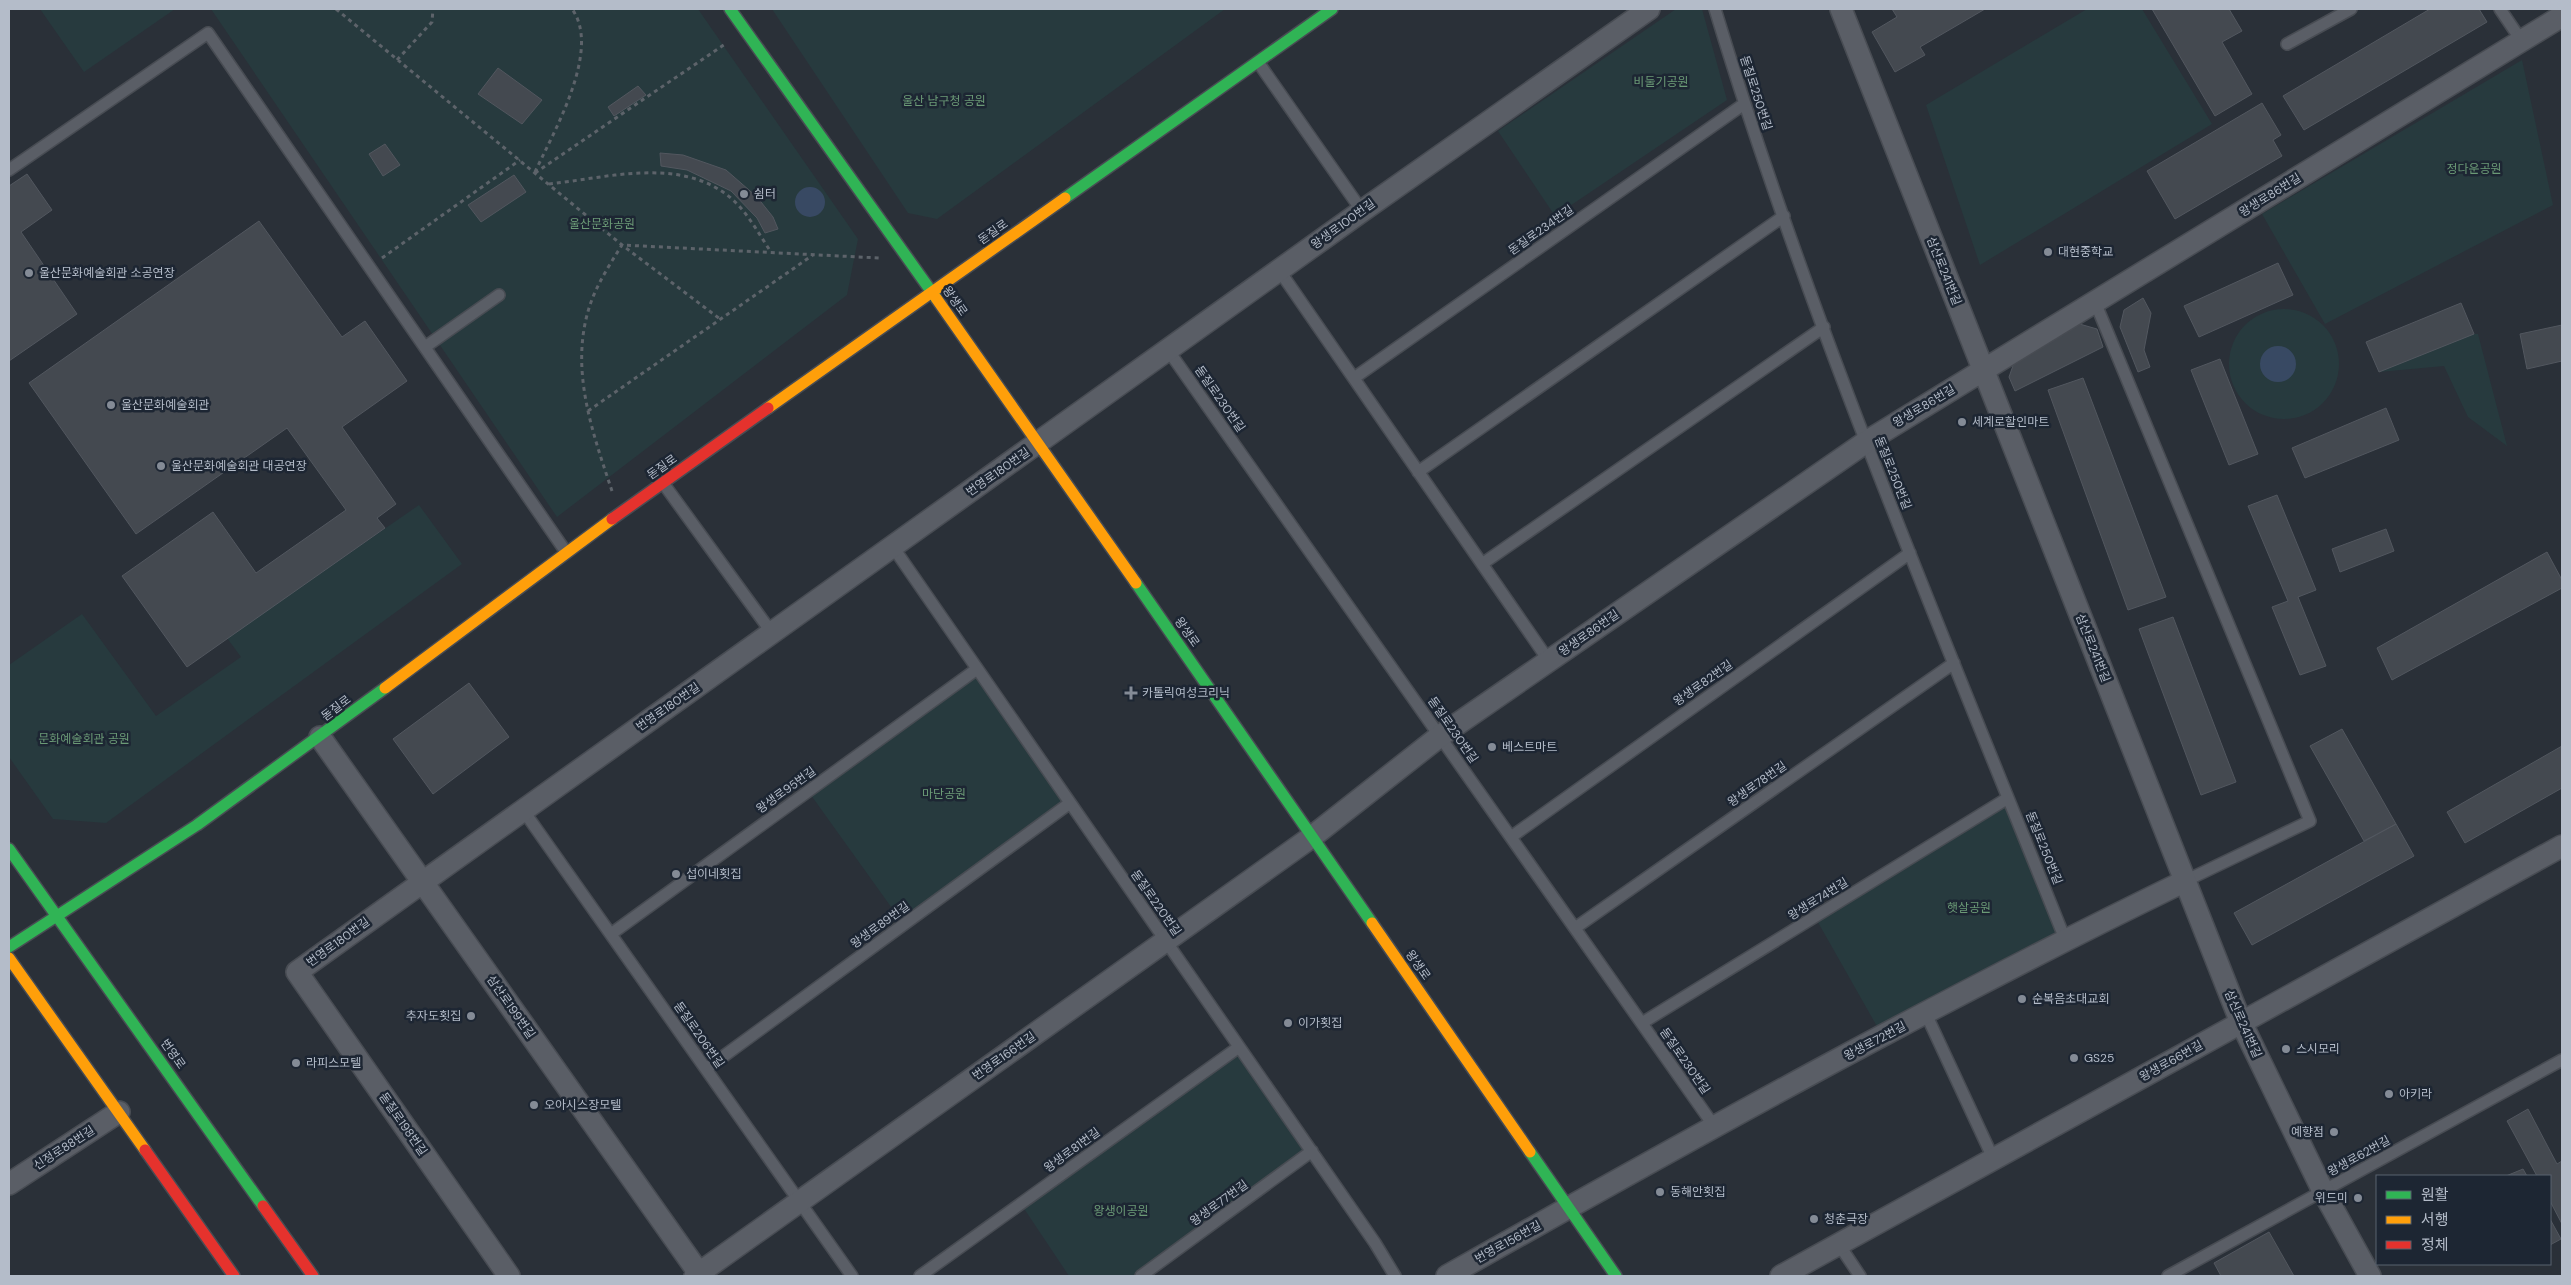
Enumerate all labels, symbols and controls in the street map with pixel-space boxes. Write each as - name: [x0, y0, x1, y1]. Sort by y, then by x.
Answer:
- street label: 돋질로250번길: [1736, 54, 1776, 132]
- park label: 비둘기공원: [1633, 74, 1689, 90]
- park label: 울산 남구청 공원: [902, 93, 986, 109]
- park label: 정다운공원: [2446, 161, 2502, 177]
- street label: 왕생로86번길: [2236, 170, 2304, 220]
- place label: 쉼터: [754, 186, 776, 202]
- marker: 쉼터: [738, 188, 750, 200]
- street label: 왕생로100번길: [1308, 195, 1378, 253]
- street label: 돋질로234번길: [1505, 202, 1577, 258]
- park label: 울산문화공원: [569, 216, 635, 232]
- street label: 돋질로: [975, 216, 1011, 248]
- street label: 삼산로241번길: [1923, 234, 1965, 308]
- place label: 대현중학교: [2058, 244, 2113, 260]
- marker: 대현중학교: [2042, 246, 2054, 258]
- place label: 울산문화예술회관 소공연장: [39, 265, 175, 281]
- marker: 울산문화예술회관 소공연장: [23, 267, 35, 279]
- street label: 왕생로: [939, 283, 971, 319]
- street label: 돋질로230번길: [1191, 363, 1249, 435]
- street label: 왕생로86번길: [1890, 381, 1958, 431]
- place label: 울산문화예술회관: [121, 397, 209, 413]
- marker: 울산문화예술회관: [105, 399, 117, 411]
- place label: 세계로할인마트: [1972, 414, 2049, 430]
- marker: 세계로할인마트: [1956, 416, 1968, 428]
- street label: 돋질로250번길: [1871, 434, 1915, 512]
- street label: 번영로180번길: [963, 444, 1033, 500]
- street label: 돋질로: [644, 451, 680, 483]
- place label: 울산문화예술회관 대공연장: [171, 458, 307, 474]
- marker: 울산문화예술회관 대공연장: [155, 460, 167, 472]
- street label: 왕생로86번길: [1556, 606, 1622, 660]
- street label: 삼산로241번길: [2072, 611, 2114, 685]
- street label: 왕생로: [1171, 614, 1203, 650]
- street label: 왕생로82번길: [1670, 657, 1736, 709]
- street label: 번영로180번길: [633, 679, 703, 735]
- place label: 카톨릭여성크리닉: [1142, 685, 1230, 701]
- marker: 카톨릭여성크리닉: [1124, 686, 1138, 700]
- street label: 돋질로: [318, 692, 354, 724]
- street label: 돋질로230번길: [1424, 694, 1482, 766]
- park label: 문화예술회관 공원: [38, 731, 130, 747]
- place label: 베스트마트: [1502, 739, 1557, 755]
- marker: 베스트마트: [1486, 741, 1498, 753]
- street label: 왕생로78번길: [1724, 758, 1790, 810]
- street label: 왕생로95번길: [753, 763, 819, 817]
- park label: 마단공원: [922, 786, 966, 802]
- street label: 돋질로250번길: [2022, 809, 2066, 887]
- place label: 섭이네횟집: [686, 866, 741, 882]
- street label: 돋질로220번길: [1127, 867, 1185, 939]
- marker: 섭이네횟집: [670, 868, 682, 880]
- street label: 왕생로74번길: [1785, 874, 1851, 924]
- street label: 왕생로89번길: [847, 898, 913, 952]
- park label: 햇살공원: [1947, 900, 1991, 916]
- street label: 번영로180번길: [303, 914, 373, 970]
- street label: 왕생로: [1402, 947, 1434, 983]
- street label: 삼산로199번길: [483, 972, 539, 1042]
- street label: 삼산로241번길: [2221, 987, 2265, 1061]
- place label: 순복음초대교회: [2032, 991, 2109, 1007]
- marker: 순복음초대교회: [2016, 993, 2028, 1005]
- street label: 돋질로206번길: [670, 999, 728, 1071]
- place label: 추자도횟집: [406, 1008, 461, 1024]
- marker: 추자도횟집: [465, 1010, 477, 1022]
- place label: 이가횟집: [1298, 1015, 1342, 1031]
- marker: 이가횟집: [1282, 1017, 1294, 1029]
- street label: 왕생로72번길: [1841, 1018, 1909, 1064]
- street label: 돋질로230번길: [1656, 1025, 1714, 1097]
- street label: 번영로166번길: [969, 1028, 1039, 1084]
- street label: 번영로: [157, 1036, 189, 1072]
- street label: 왕생로66번길: [2136, 1037, 2206, 1085]
- place label: 스시모리: [2296, 1041, 2340, 1057]
- marker: 스시모리: [2280, 1043, 2292, 1055]
- place label: GS25: [2084, 1050, 2114, 1066]
- marker: GS25: [2068, 1052, 2080, 1064]
- place label: 라피스모텔: [306, 1055, 361, 1071]
- marker: 라피스모텔: [290, 1057, 302, 1069]
- place label: 아키라: [2399, 1086, 2432, 1102]
- marker: 아키라: [2383, 1088, 2395, 1100]
- street label: 돋질로198번길: [375, 1089, 431, 1159]
- place label: 오아시스장모텔: [544, 1097, 621, 1113]
- marker: 오아시스장모텔: [528, 1099, 540, 1111]
- street label: 신정로88번길: [30, 1122, 98, 1174]
- street label: 왕생로81번길: [1041, 1124, 1103, 1176]
- place label: 예향점: [2291, 1124, 2324, 1140]
- marker: 예향점: [2328, 1126, 2340, 1138]
- street label: 왕생로62번길: [2325, 1132, 2393, 1180]
- legend: [2376, 1175, 2551, 1265]
- street label: 왕생로77번길: [1187, 1177, 1251, 1229]
- place label: 동해안횟집: [1670, 1184, 1725, 1200]
- text: 원활: [2421, 1185, 2449, 1205]
- marker: 동해안횟집: [1654, 1186, 1666, 1198]
- place label: 위드미: [2315, 1190, 2348, 1206]
- marker: 위드미: [2352, 1192, 2364, 1204]
- park label: 왕생이공원: [1093, 1203, 1149, 1219]
- text: 서행: [2421, 1210, 2449, 1230]
- place label: 청춘극장: [1824, 1211, 1868, 1227]
- marker: 청춘극장: [1808, 1213, 1820, 1225]
- street label: 번영로156번길: [1472, 1217, 1544, 1267]
- text: 정체: [2421, 1235, 2449, 1255]

